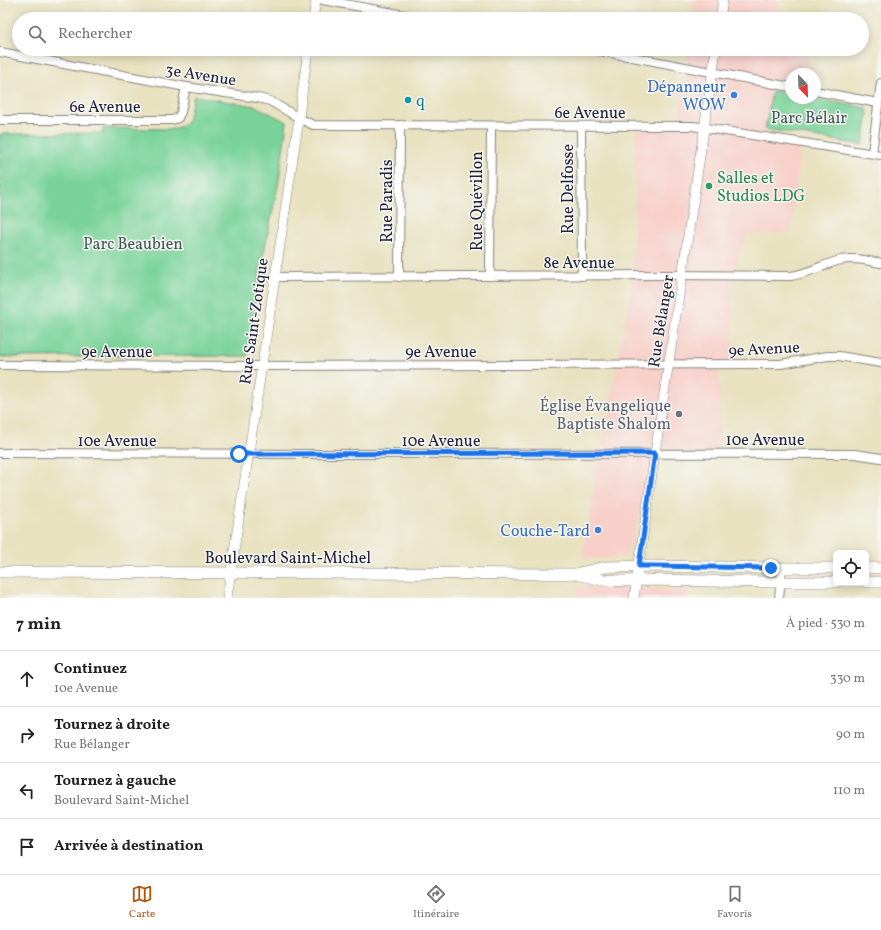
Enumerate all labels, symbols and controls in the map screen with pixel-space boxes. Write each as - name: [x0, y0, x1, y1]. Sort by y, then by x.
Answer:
- search box: [12, 12, 869, 56]
- icon: search: [26, 23, 48, 45]
- text: Rechercher: [58, 24, 132, 45]
- street label: 3e Avenue: [164, 60, 238, 92]
- north arrow: [785, 68, 821, 104]
- place label: Dépanneur WOW: [647, 77, 726, 117]
- marker: Dépanneur WOW: [729, 90, 739, 100]
- place label: q: [416, 91, 425, 113]
- marker: q: [403, 95, 413, 105]
- street label: 6e Avenue: [69, 97, 141, 119]
- street label: 6e Avenue: [554, 103, 626, 125]
- park label: Parc Bélair: [771, 108, 847, 130]
- street label: Rue Delfosse: [558, 144, 580, 234]
- street label: Rue Quévillon: [467, 151, 489, 251]
- street label: Rue Paradis: [377, 159, 399, 243]
- place label: Salles et Studios LDG: [717, 168, 805, 208]
- marker: Salles et Studios LDG: [704, 181, 714, 191]
- park label: Parc Beaubien: [83, 234, 183, 256]
- street label: 8e Avenue: [543, 253, 615, 275]
- street label: Rue Saint-Zotique: [235, 257, 275, 386]
- street label: Rue Bélanger: [644, 273, 680, 369]
- street label: 9e Avenue: [728, 337, 800, 363]
- street label: 9e Avenue: [81, 342, 153, 364]
- street label: 9e Avenue: [405, 342, 477, 364]
- place label: Église Évangelique Baptiste Shalom: [540, 396, 671, 436]
- marker: Église Évangelique Baptiste Shalom: [674, 409, 684, 419]
- street label: 10e Avenue: [726, 430, 804, 452]
- street label: 10e Avenue: [78, 431, 156, 453]
- street label: 10e Avenue: [402, 431, 480, 453]
- route start: [230, 445, 248, 463]
- place label: Couche-Tard: [501, 521, 590, 543]
- marker: Couche-Tard: [593, 525, 603, 535]
- street label: Boulevard Saint-Michel: [205, 548, 371, 570]
- map controls: [833, 550, 869, 586]
- button: locate: [833, 550, 869, 586]
- route end: [762, 559, 780, 577]
- text: 7 min: [16, 613, 61, 636]
- text: À pied · 530 m: [786, 615, 865, 633]
- text: Continuez: [54, 659, 127, 680]
- icon: ahead: [16, 668, 38, 690]
- text: 330 m: [830, 670, 865, 688]
- text: 10e Avenue: [54, 680, 118, 698]
- text: Tournez à droite: [54, 715, 170, 736]
- icon: right: [16, 724, 38, 746]
- text: 90 m: [836, 726, 865, 744]
- text: Rue Bélanger: [54, 736, 130, 754]
- text: Tournez à gauche: [54, 771, 176, 792]
- icon: left: [16, 780, 38, 802]
- text: 110 m: [833, 782, 865, 800]
- text: Boulevard Saint-Michel: [54, 792, 189, 810]
- icon: arrive: [16, 836, 38, 858]
- text: Arrivée à destination: [54, 836, 203, 857]
- tab: Carte: [129, 883, 155, 922]
- tab: Itinéraire: [413, 883, 459, 922]
- tab: Favoris: [717, 883, 752, 922]

